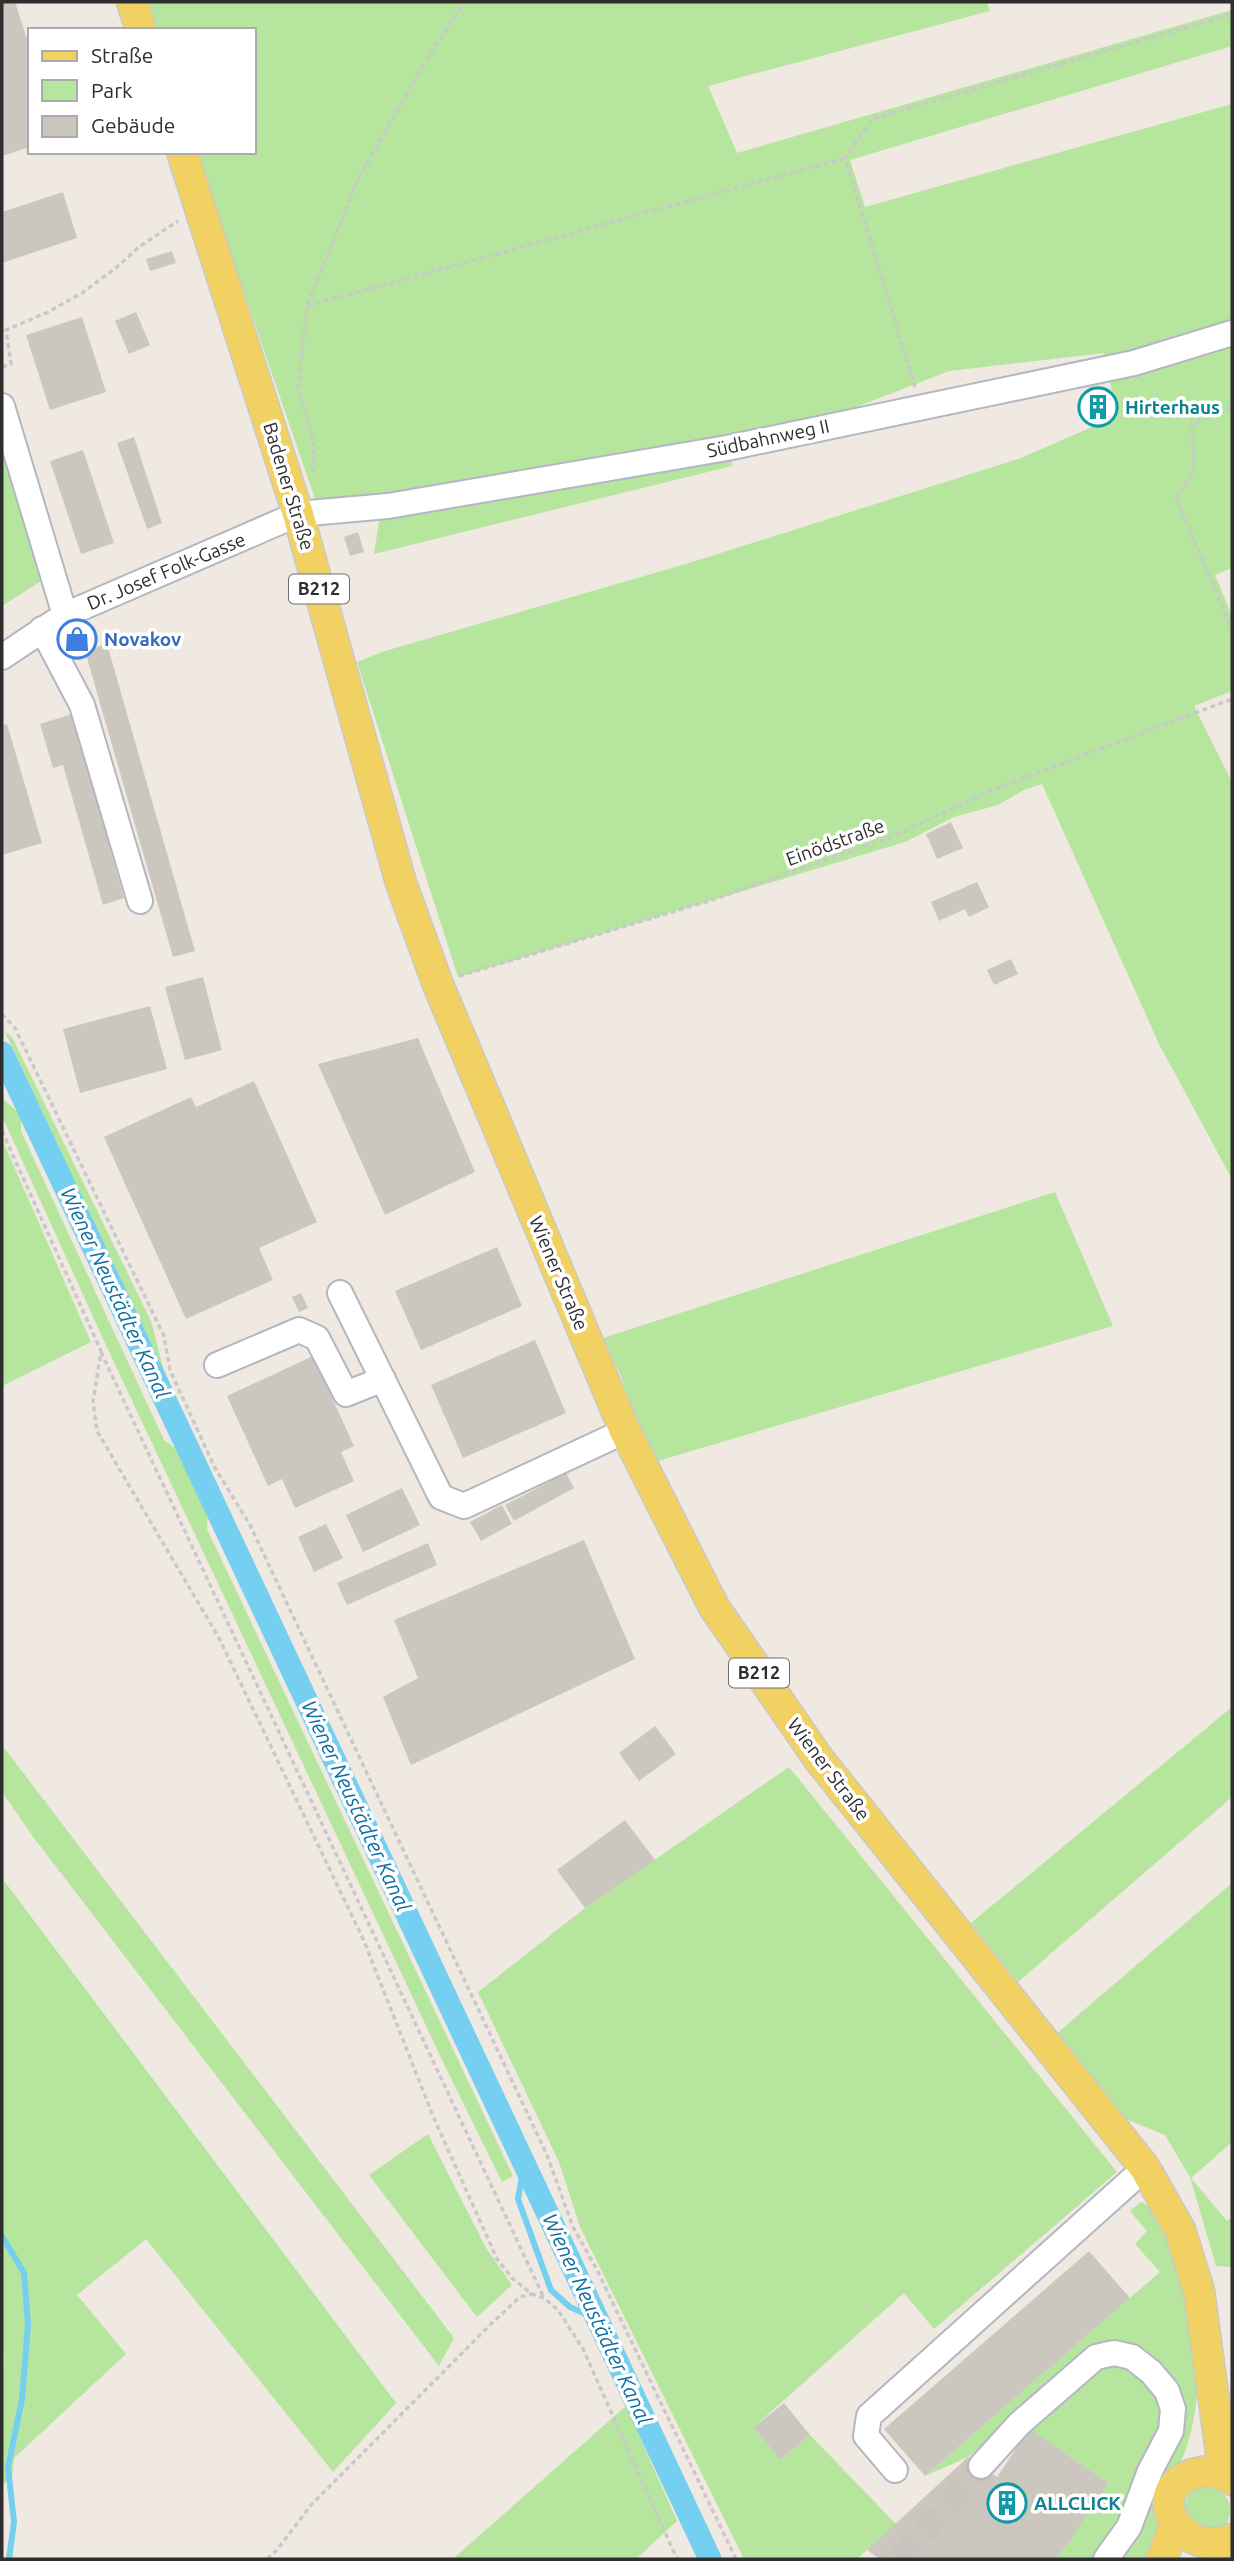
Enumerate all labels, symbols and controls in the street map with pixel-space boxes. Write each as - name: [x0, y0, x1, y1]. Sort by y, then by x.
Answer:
- legend: [28, 28, 256, 154]
- text: Straße: [91, 43, 153, 67]
- text: Park: [91, 78, 133, 102]
- text: Gebäude: [91, 113, 175, 137]
- building icon: Hirterhaus: [1077, 386, 1119, 428]
- place label: Hirterhaus: [1125, 396, 1220, 418]
- street label: Südbahnweg II: [705, 414, 831, 462]
- street label: Badener Straße: [259, 419, 319, 553]
- street label: Dr. Josef Folk-Gasse: [84, 528, 248, 614]
- road number: B212: [289, 574, 349, 604]
- shop icon: Novakov: [56, 618, 98, 660]
- place label: Novakov: [104, 628, 181, 650]
- street label: Einödstraße: [783, 814, 887, 870]
- water label: Wiener Neustädter Kanal: [56, 1183, 175, 1402]
- street label: Wiener Straße: [525, 1212, 593, 1334]
- road number: B212: [729, 1658, 789, 1688]
- water label: Wiener Neustädter Kanal: [297, 1696, 416, 1915]
- street label: Wiener Straße: [783, 1714, 875, 1824]
- water label: Wiener Neustädter Kanal: [538, 2209, 657, 2428]
- building icon: ALLCLICK: [986, 2482, 1028, 2524]
- place label: ALLCLICK: [1034, 2492, 1121, 2514]

